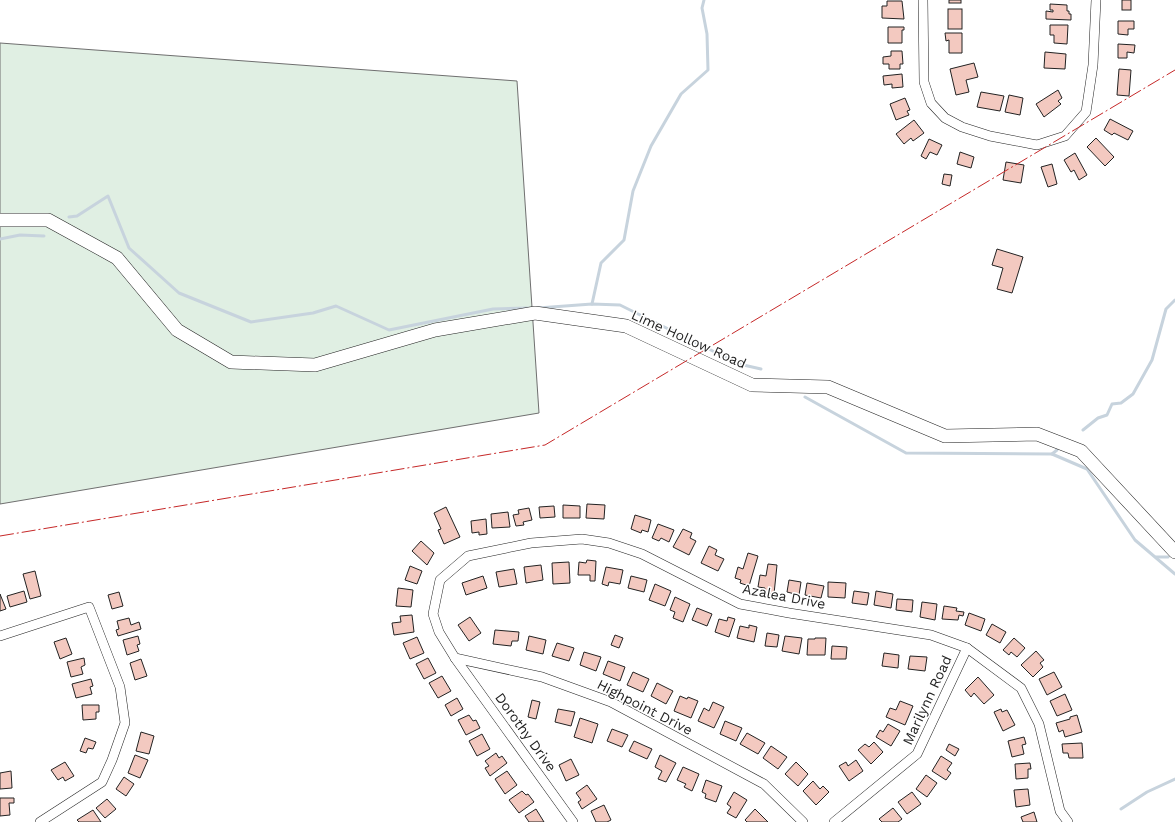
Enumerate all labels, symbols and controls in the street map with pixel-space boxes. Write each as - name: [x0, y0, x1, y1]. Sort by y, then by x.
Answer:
- street label: Lime Hollow Road: [629, 306, 749, 372]
- street label: Azalea Drive: [741, 580, 827, 612]
- street label: Marilynn Road: [899, 653, 955, 747]
- street label: Highpoint Drive: [595, 676, 695, 738]
- street label: Dorothy Drive: [492, 690, 560, 774]

